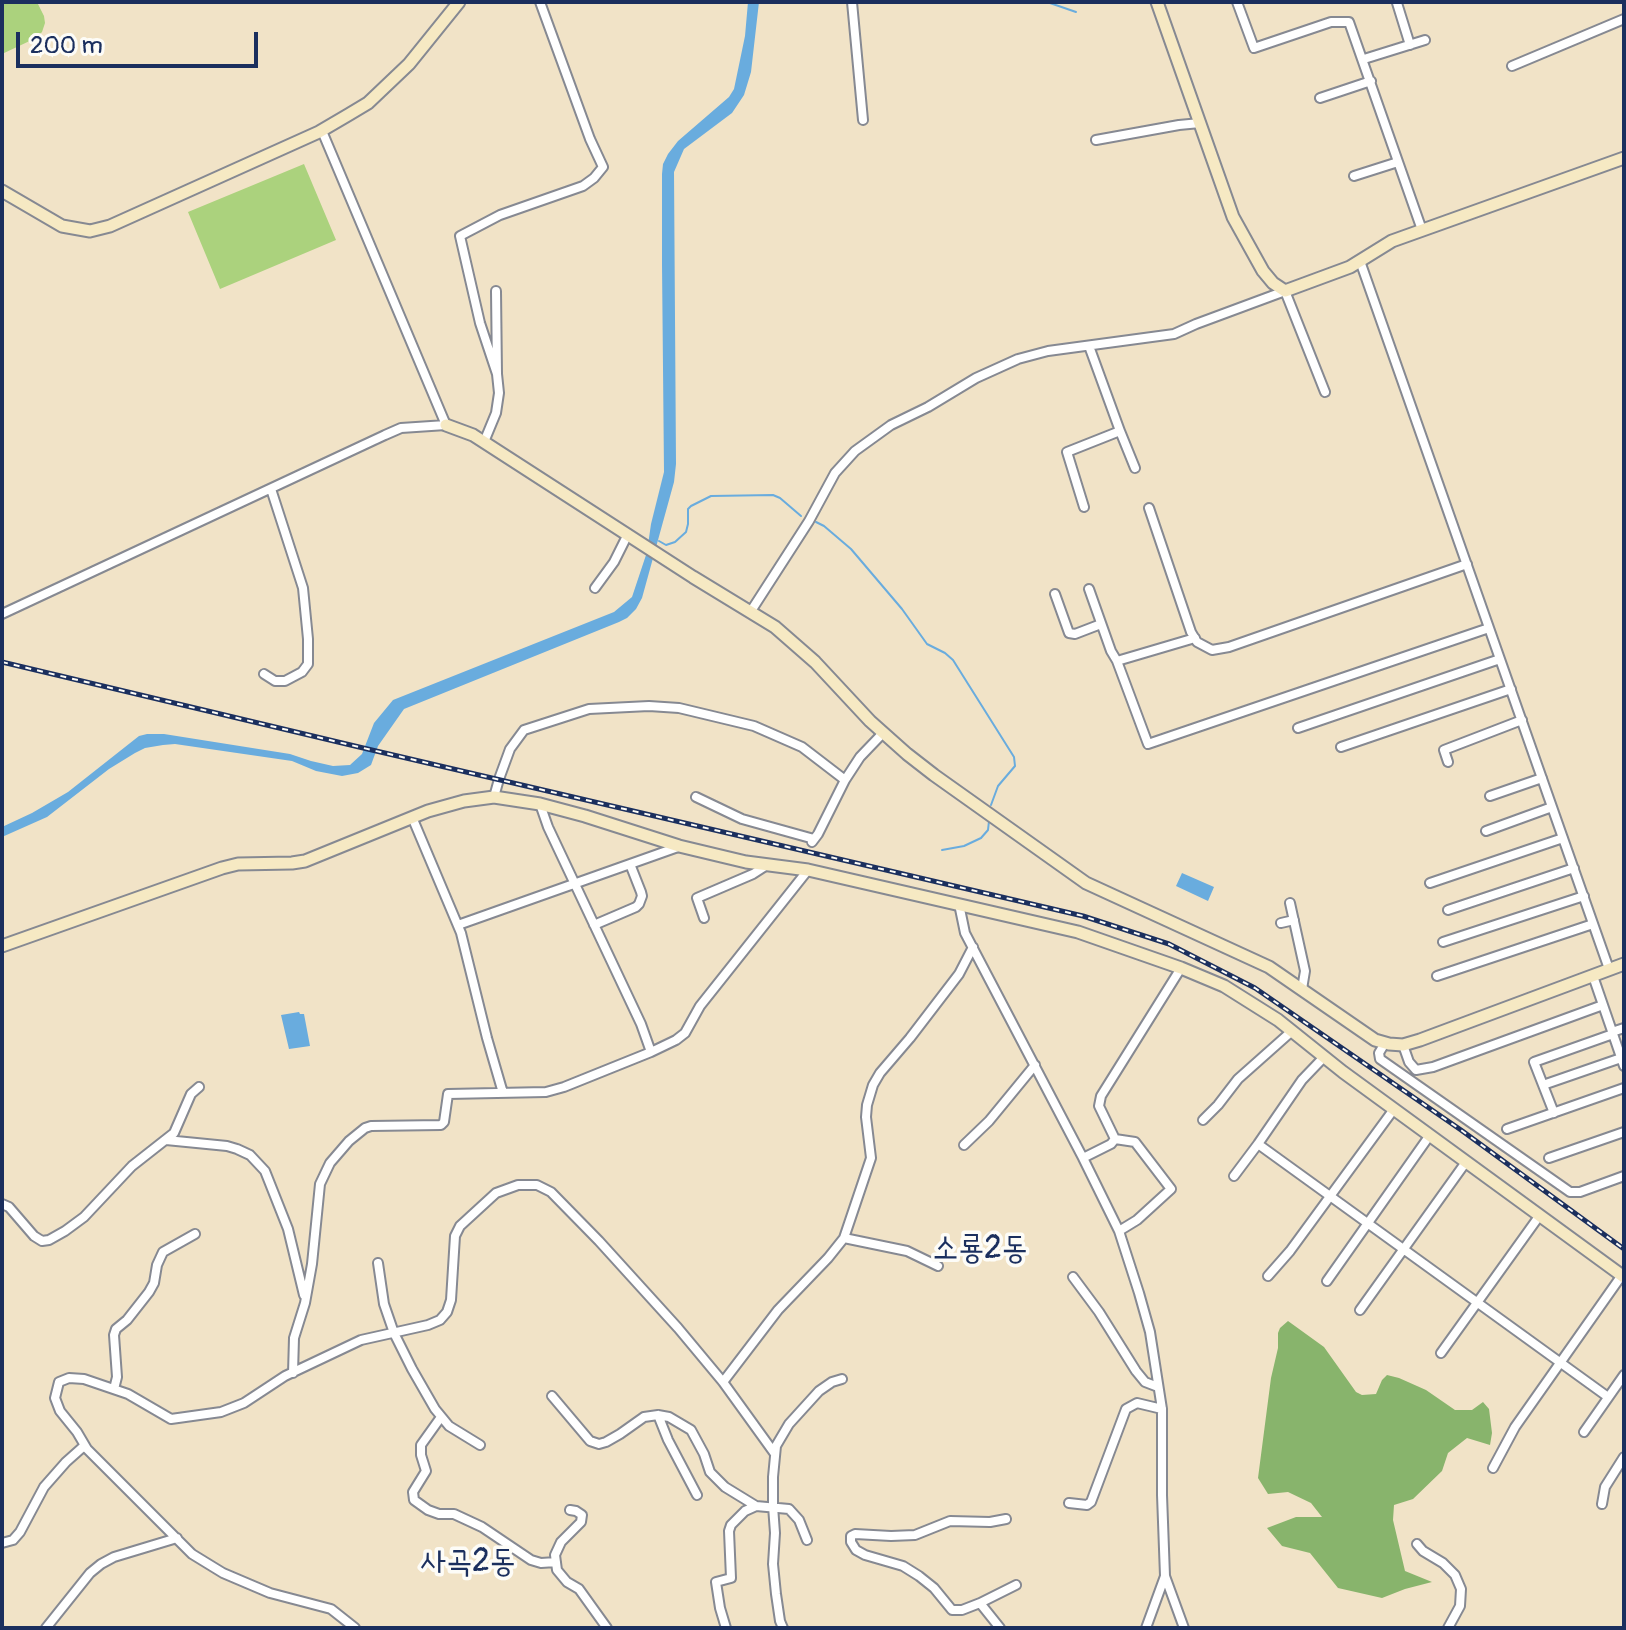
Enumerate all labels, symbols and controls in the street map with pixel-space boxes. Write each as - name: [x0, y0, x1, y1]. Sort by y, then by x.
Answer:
- scale bar: [20, 16, 262, 66]
- text: 200 m: [30, 31, 103, 60]
- district label: 소룡2동: [932, 1231, 1028, 1269]
- district label: 사곡2동: [420, 1544, 516, 1582]

